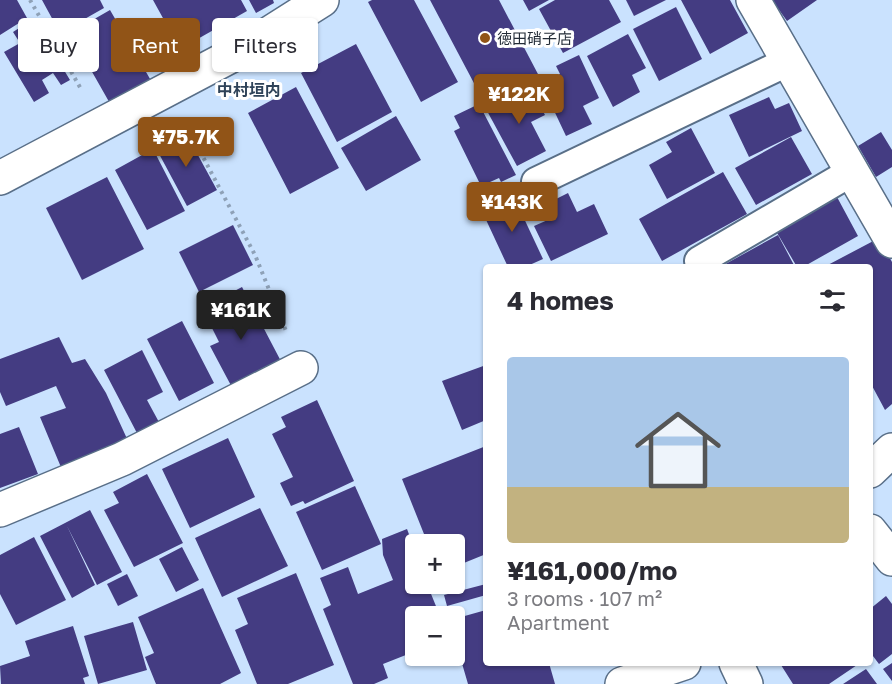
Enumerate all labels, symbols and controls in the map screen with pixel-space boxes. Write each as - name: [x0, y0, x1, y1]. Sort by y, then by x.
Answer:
- chip: Buy: [18, 18, 99, 72]
- chip: Rent: [111, 18, 200, 72]
- chip: Filters: [212, 18, 318, 72]
- place label: 徳田硝子店: [497, 29, 572, 47]
- marker: 徳田硝子店: [478, 31, 492, 45]
- pin: ¥122K: [477, 74, 561, 125]
- district label: 中村垣内: [217, 80, 281, 100]
- text: ¥122K: [488, 81, 550, 105]
- pin: ¥75.7K: [137, 117, 235, 168]
- text: ¥75.7K: [152, 124, 220, 148]
- pin: ¥143K: [470, 182, 554, 233]
- text: ¥143K: [481, 189, 543, 213]
- icon: filters: [816, 284, 849, 317]
- text: 4 homes: [507, 285, 614, 316]
- pin: ¥161K: [199, 290, 283, 341]
- text: ¥161K: [211, 297, 272, 321]
- icon: home: [624, 396, 732, 504]
- map controls: [405, 534, 465, 666]
- button: +: [405, 534, 465, 594]
- text: ¥161,000/mo: [507, 555, 677, 586]
- text: 3 rooms · 107 m²: [507, 586, 662, 610]
- button: −: [405, 606, 465, 666]
- text: Apartment: [507, 610, 610, 634]

